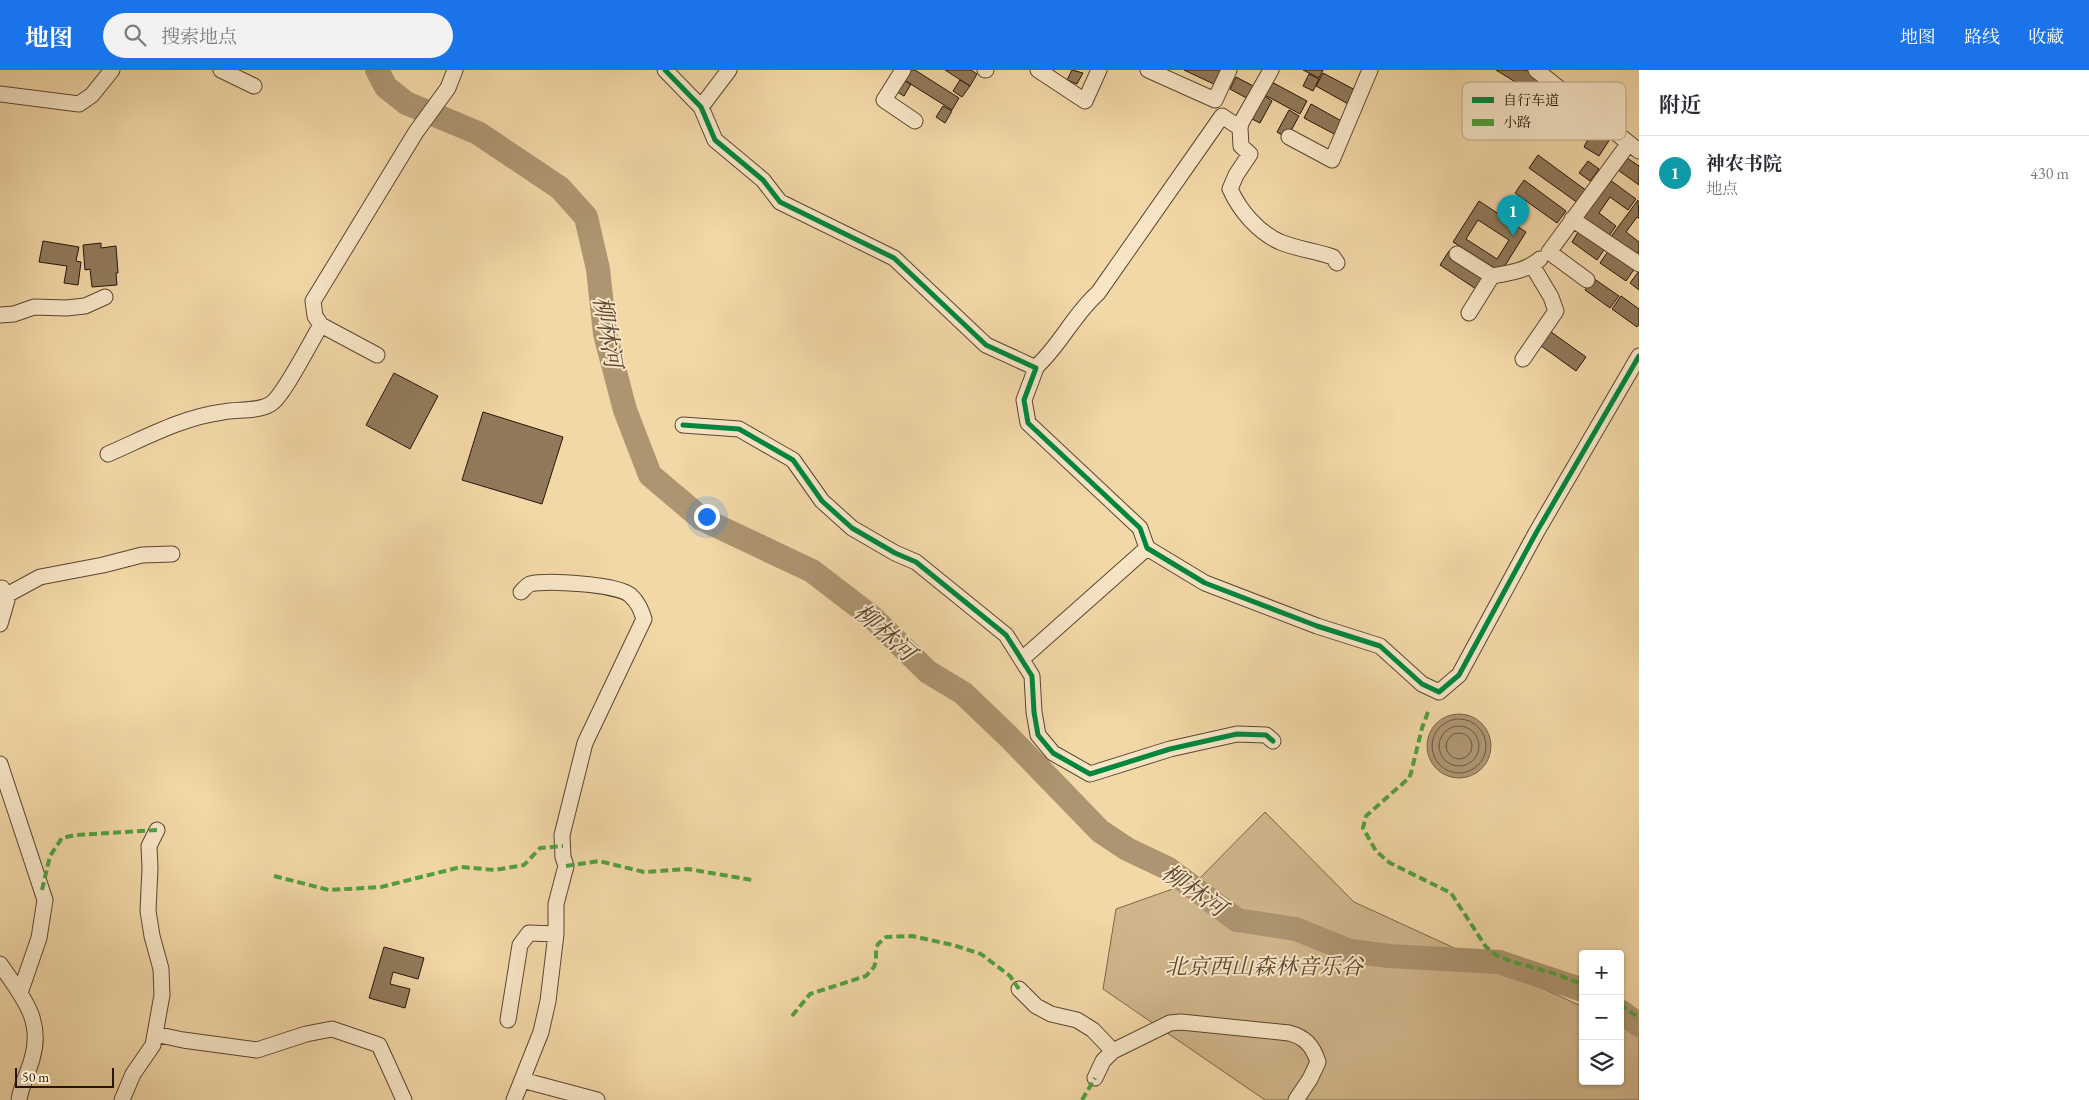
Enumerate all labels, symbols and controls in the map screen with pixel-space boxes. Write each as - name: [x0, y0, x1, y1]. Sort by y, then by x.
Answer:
- search box: [103, 13, 453, 58]
- icon: search: [121, 21, 149, 49]
- text: 地图: [25, 22, 73, 53]
- text: 搜索地点: [161, 24, 237, 49]
- text: 地图: [1900, 25, 1936, 48]
- text: 路线: [1964, 25, 2000, 48]
- text: 收藏: [2028, 25, 2064, 48]
- legend: [1462, 82, 1626, 140]
- text: 自行车道: [1503, 91, 1559, 109]
- text: 附近: [1659, 91, 1701, 118]
- text: 小路: [1503, 113, 1531, 131]
- text: 神农书院: [1706, 151, 1782, 176]
- text: 1: [1671, 163, 1679, 184]
- text: 430 m: [2030, 163, 2069, 184]
- text: 地点: [1706, 178, 1738, 199]
- pin: 1: [1497, 195, 1529, 236]
- water label: 柳林河: [586, 294, 630, 374]
- your location: [694, 504, 720, 530]
- water label: 柳林河: [848, 596, 925, 670]
- water label: 柳林河: [1156, 857, 1236, 926]
- map controls: [1579, 950, 1624, 1085]
- button: +: [1579, 950, 1624, 995]
- park label: 北京西山森林音乐谷: [1165, 952, 1365, 981]
- button: −: [1579, 995, 1624, 1040]
- button: layers: [1579, 1040, 1624, 1085]
- scale bar: [15, 1065, 114, 1088]
- text: 50 m: [22, 1068, 49, 1086]

